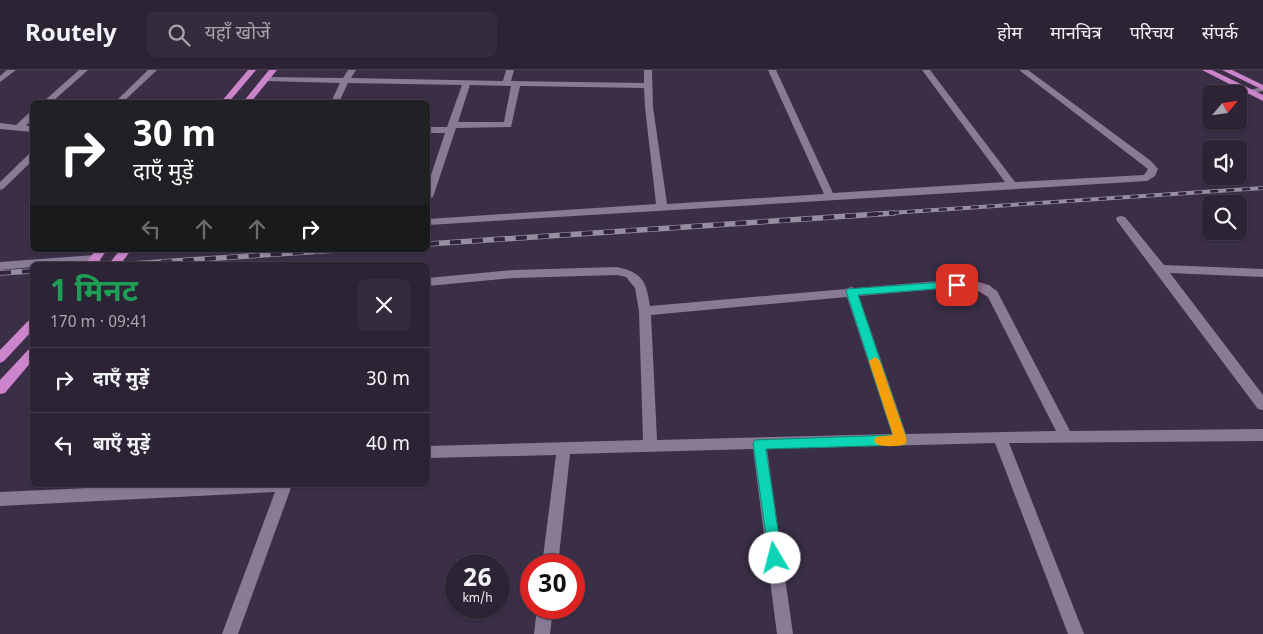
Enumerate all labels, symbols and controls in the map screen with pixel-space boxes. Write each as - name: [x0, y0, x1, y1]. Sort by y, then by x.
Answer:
- search box: [147, 12, 497, 57]
- text: Routely: [25, 19, 117, 51]
- icon: search: [165, 21, 193, 49]
- text: यहाँ खोजें: [205, 22, 270, 47]
- text: होम: [997, 23, 1022, 46]
- text: मानचित्र: [1050, 23, 1102, 46]
- text: परिचय: [1130, 23, 1174, 46]
- text: संपर्क: [1202, 23, 1238, 46]
- north arrow: [1202, 85, 1248, 130]
- map controls: [1202, 85, 1247, 240]
- text: 30 m: [133, 115, 216, 160]
- icon: right: [50, 120, 115, 185]
- button: sound: [1202, 140, 1247, 185]
- text: दाएँ मुड़ें: [133, 159, 193, 188]
- button: search: [1202, 195, 1247, 240]
- icon: left: [137, 215, 165, 243]
- icon: ahead: [190, 215, 218, 243]
- icon: ahead: [243, 215, 271, 243]
- icon: right: [296, 215, 324, 243]
- pin: [936, 264, 978, 306]
- icon: arrive: [943, 271, 971, 299]
- text: 1 मिनट: [50, 274, 138, 313]
- button: close: [358, 279, 410, 331]
- text: 170 m · 09:41: [50, 313, 148, 334]
- icon: right: [50, 366, 78, 394]
- text: दाएँ मुड़ें: [93, 368, 149, 393]
- text: 30 m: [366, 368, 410, 393]
- icon: left: [50, 431, 78, 459]
- text: बाएँ मुड़ें: [93, 433, 150, 458]
- text: 40 m: [366, 433, 410, 458]
- position arrow: [748, 531, 800, 583]
- speed limit sign: 30: [520, 554, 585, 619]
- text: 26: [463, 564, 492, 596]
- text: km/h: [462, 591, 493, 607]

